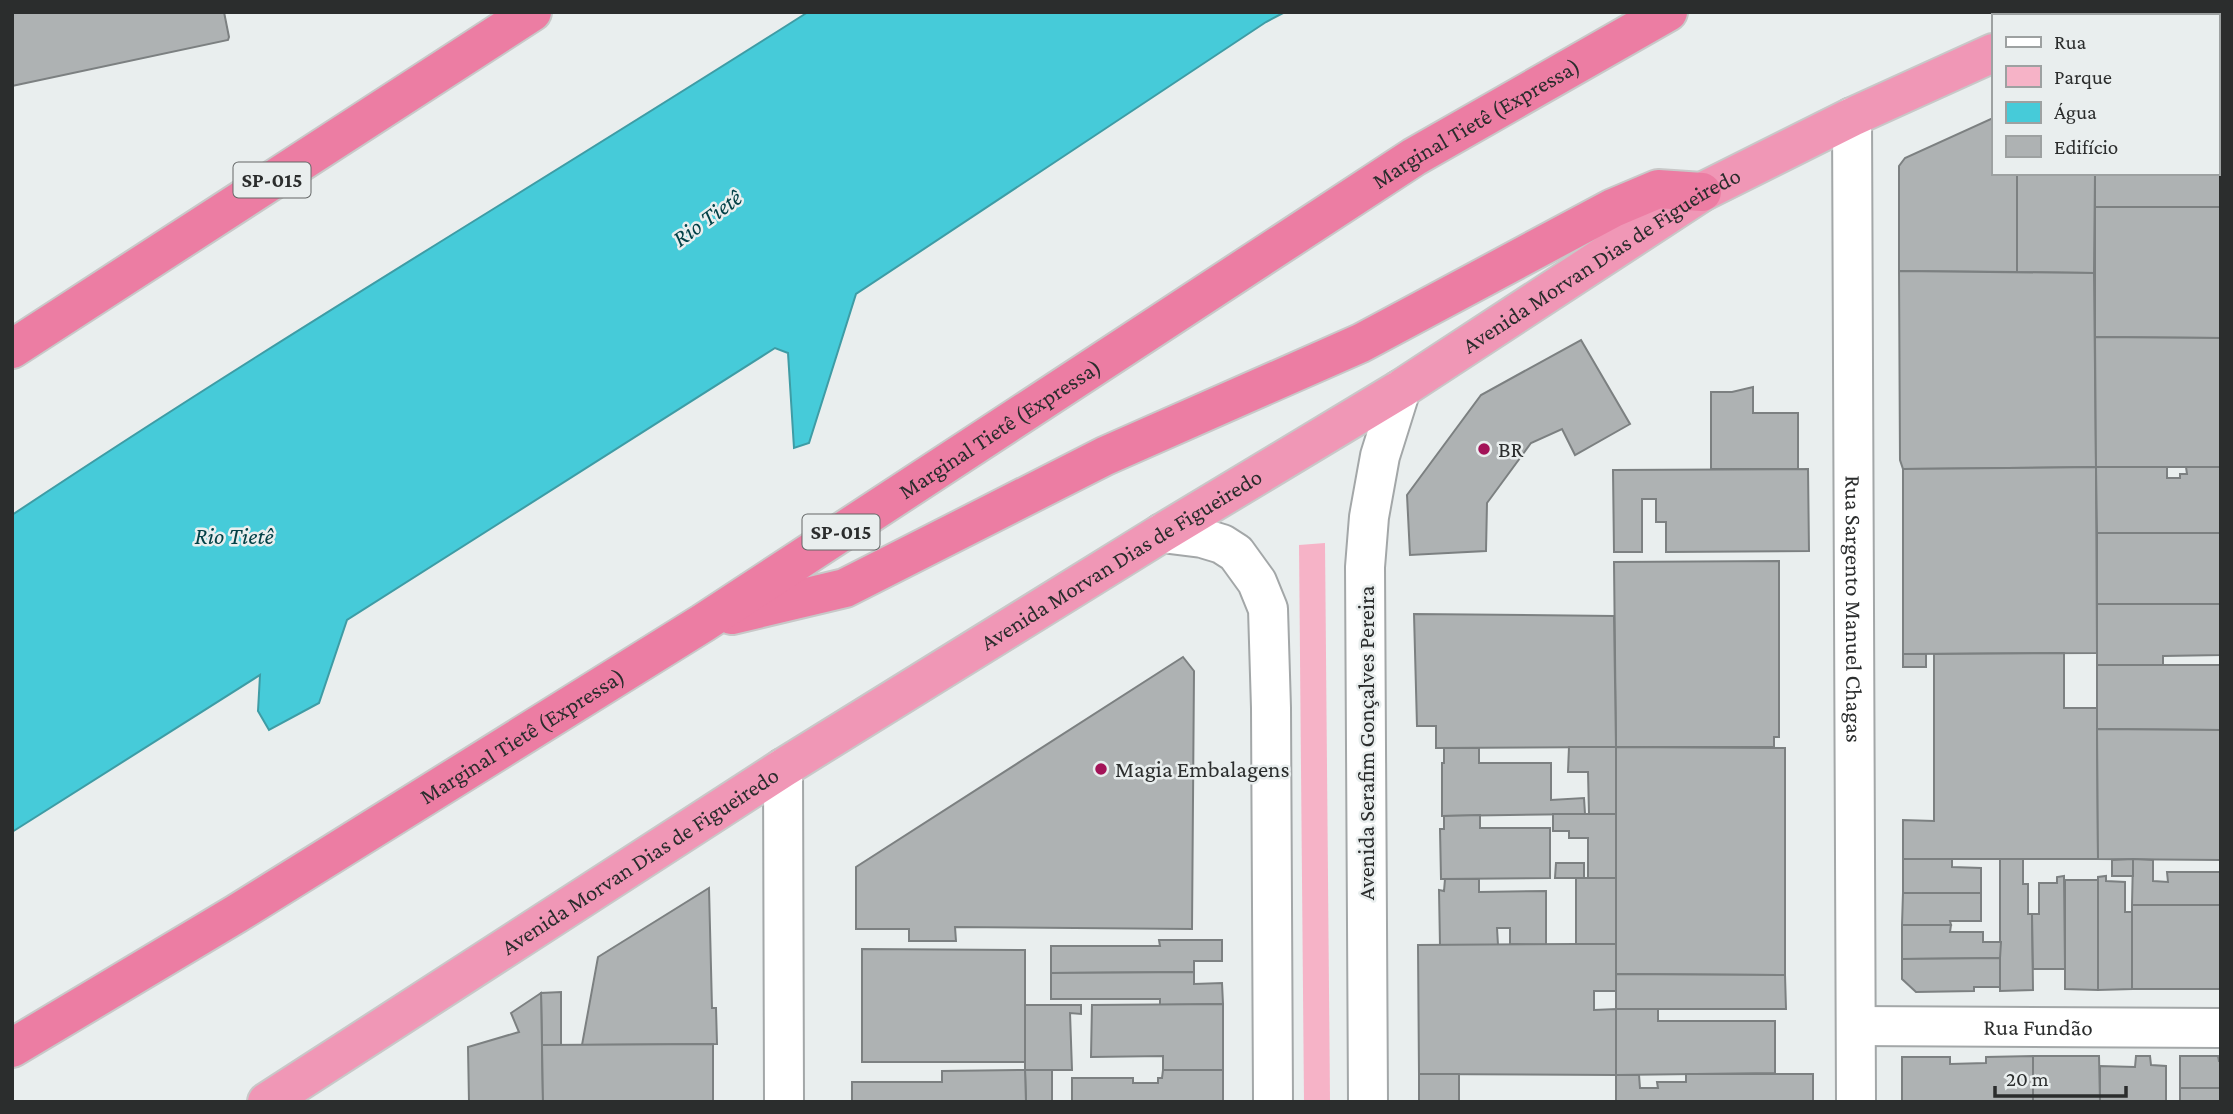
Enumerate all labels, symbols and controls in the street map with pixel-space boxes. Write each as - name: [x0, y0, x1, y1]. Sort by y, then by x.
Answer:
- legend: [1992, 14, 2219, 175]
- text: Rua: [2054, 30, 2087, 54]
- street label: Marginal Tietê (Expressa): [1367, 52, 1585, 194]
- text: Parque: [2054, 65, 2112, 89]
- text: Água: [2054, 100, 2097, 124]
- text: Edifício: [2054, 135, 2118, 159]
- road number: SP-015: [233, 162, 310, 198]
- street label: Avenida Morvan Dias de Figueiredo: [1457, 162, 1745, 358]
- water label: Rio Tietê: [667, 183, 747, 252]
- street label: Marginal Tietê (Expressa): [894, 353, 1106, 504]
- place label: BR: [1498, 436, 1524, 462]
- marker: BR: [1476, 441, 1492, 457]
- street label: Avenida Morvan Dias de Figueiredo: [976, 463, 1266, 655]
- street label: Rua Sargento Manuel Chagas: [1840, 475, 1868, 743]
- road number: SP-015: [802, 514, 880, 550]
- water label: Rio Tietê: [194, 522, 274, 549]
- street label: Avenida Serafim Gonçalves Pereira: [1353, 585, 1379, 900]
- street label: Marginal Tietê (Expressa): [415, 662, 630, 809]
- place label: Magia Embalagens: [1115, 756, 1289, 782]
- marker: Magia Embalagens: [1093, 761, 1109, 777]
- street label: Avenida Morvan Dias de Figueiredo: [496, 762, 783, 960]
- street label: Rua Fundão: [1983, 1014, 2093, 1040]
- scale bar: [1995, 1054, 2126, 1098]
- text: 20 m: [2006, 1067, 2049, 1091]

